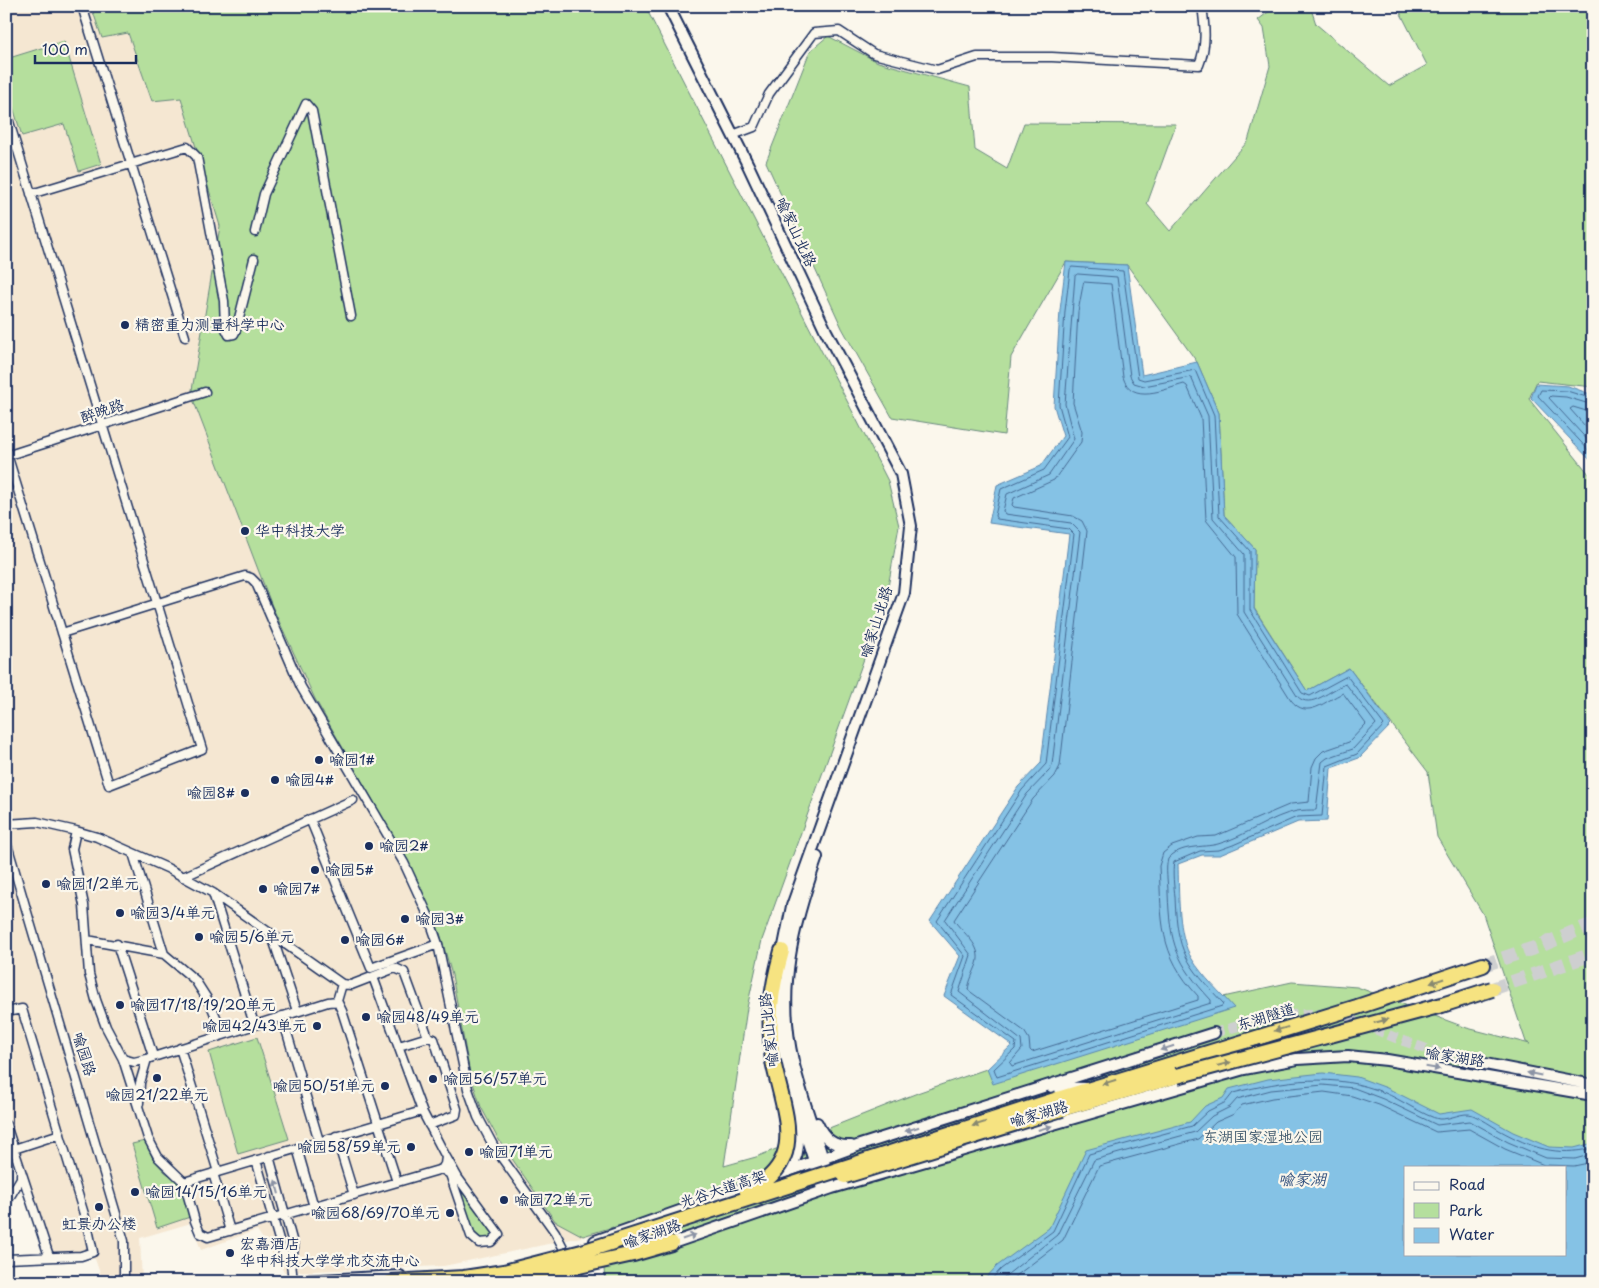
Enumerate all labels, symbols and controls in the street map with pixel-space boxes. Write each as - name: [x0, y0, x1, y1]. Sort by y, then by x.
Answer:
- scale bar: [35, 32, 136, 64]
- text: 100 m: [42, 37, 88, 60]
- street label: 喻家山北路: [771, 193, 824, 270]
- place label: 精密重力测量科学中心: [135, 312, 285, 335]
- marker: 精密重力测量科学中心: [119, 319, 131, 331]
- street label: 醉晚路: [77, 392, 126, 427]
- place label: 华中科技大学: [255, 518, 345, 541]
- marker: 华中科技大学: [239, 525, 251, 537]
- street label: 喻家山北路: [852, 582, 897, 661]
- place label: 喻园1#: [329, 747, 375, 770]
- marker: 喻园1#: [313, 754, 325, 766]
- place label: 喻园4#: [285, 767, 334, 790]
- marker: 喻园4#: [269, 774, 281, 786]
- place label: 喻园8#: [187, 780, 235, 803]
- marker: 喻园8#: [239, 787, 251, 799]
- place label: 喻园2#: [379, 833, 429, 856]
- marker: 喻园2#: [363, 840, 375, 852]
- place label: 喻园5#: [325, 857, 374, 880]
- marker: 喻园5#: [309, 864, 321, 876]
- place label: 喻园1/2单元: [56, 871, 139, 894]
- place label: 喻园7#: [273, 876, 320, 899]
- marker: 喻园1/2单元: [40, 878, 52, 890]
- marker: 喻园7#: [257, 883, 269, 895]
- place label: 喻园3/4单元: [130, 900, 216, 923]
- place label: 喻园3#: [415, 906, 464, 929]
- marker: 喻园3/4单元: [114, 907, 126, 919]
- marker: 喻园3#: [399, 913, 411, 925]
- place label: 喻园5/6单元: [209, 924, 295, 947]
- place label: 喻园6#: [355, 927, 405, 950]
- marker: 喻园5/6单元: [193, 931, 205, 943]
- marker: 喻园6#: [339, 934, 351, 946]
- one-way arrow: [1429, 978, 1444, 985]
- place label: 喻园17/18/19/20单元: [130, 992, 276, 1015]
- street label: 喻家山北路: [752, 992, 783, 1069]
- street label: 东湖隧道: [1234, 996, 1298, 1035]
- marker: 喻园17/18/19/20单元: [114, 999, 126, 1011]
- place label: 喻园48/49单元: [376, 1004, 479, 1027]
- marker: 喻园48/49单元: [360, 1011, 372, 1023]
- place label: 喻园42/43单元: [202, 1013, 307, 1036]
- one-way arrow: [1373, 1017, 1388, 1025]
- marker: 喻园42/43单元: [311, 1020, 323, 1032]
- one-way arrow: [1274, 1025, 1289, 1033]
- street label: 喻园路: [68, 1029, 103, 1078]
- street label: 喻家湖路: [1424, 1039, 1487, 1072]
- one-way arrow: [1159, 1044, 1174, 1052]
- one-way arrow: [1216, 1059, 1231, 1067]
- one-way arrow: [1425, 1065, 1441, 1073]
- place label: 喻园56/57单元: [443, 1066, 547, 1089]
- one-way arrow: [1526, 1069, 1542, 1077]
- marker: 喻园21/22单元: [151, 1072, 163, 1084]
- place label: 喻园50/51单元: [272, 1073, 375, 1096]
- marker: 喻园56/57单元: [427, 1073, 439, 1085]
- one-way arrow: [1102, 1079, 1117, 1087]
- marker: 喻园50/51单元: [379, 1080, 391, 1092]
- place label: 喻园21/22单元: [105, 1082, 209, 1105]
- street label: 喻家湖路: [1007, 1093, 1071, 1132]
- one-way arrow: [971, 1121, 986, 1128]
- one-way arrow: [1038, 1123, 1053, 1131]
- park label: 东湖国家湿地公园: [1203, 1124, 1323, 1147]
- one-way arrow: [904, 1125, 919, 1133]
- place label: 喻园58/59单元: [297, 1134, 401, 1157]
- place label: 喻园71单元: [479, 1139, 553, 1162]
- marker: 喻园58/59单元: [405, 1141, 417, 1153]
- marker: 喻园71单元: [463, 1146, 475, 1158]
- street label: 光谷大道高架: [676, 1163, 769, 1212]
- water label: 喻家湖: [1278, 1166, 1328, 1190]
- legend: [1404, 1166, 1566, 1256]
- text: Road: [1449, 1172, 1485, 1195]
- place label: 喻园14/15/16单元: [145, 1179, 268, 1202]
- one-way arrow: [273, 1179, 281, 1194]
- marker: 喻园14/15/16单元: [129, 1186, 141, 1198]
- place label: 喻园72单元: [514, 1187, 593, 1210]
- marker: 喻园72单元: [498, 1194, 510, 1206]
- text: Park: [1449, 1198, 1483, 1221]
- place label: 喻园68/69/70单元: [310, 1200, 440, 1223]
- marker: 虹景办公楼: [93, 1201, 105, 1213]
- marker: 喻园68/69/70单元: [444, 1207, 456, 1219]
- place label: 虹景办公楼: [61, 1211, 137, 1234]
- street label: 喻家湖路: [619, 1212, 684, 1253]
- text: Water: [1449, 1222, 1494, 1245]
- place label: 宏嘉酒店 华中科技大学学术交流中心: [240, 1231, 420, 1271]
- one-way arrow: [682, 1233, 697, 1241]
- marker: 宏嘉酒店 华中科技大学学术交流中心: [224, 1247, 236, 1259]

